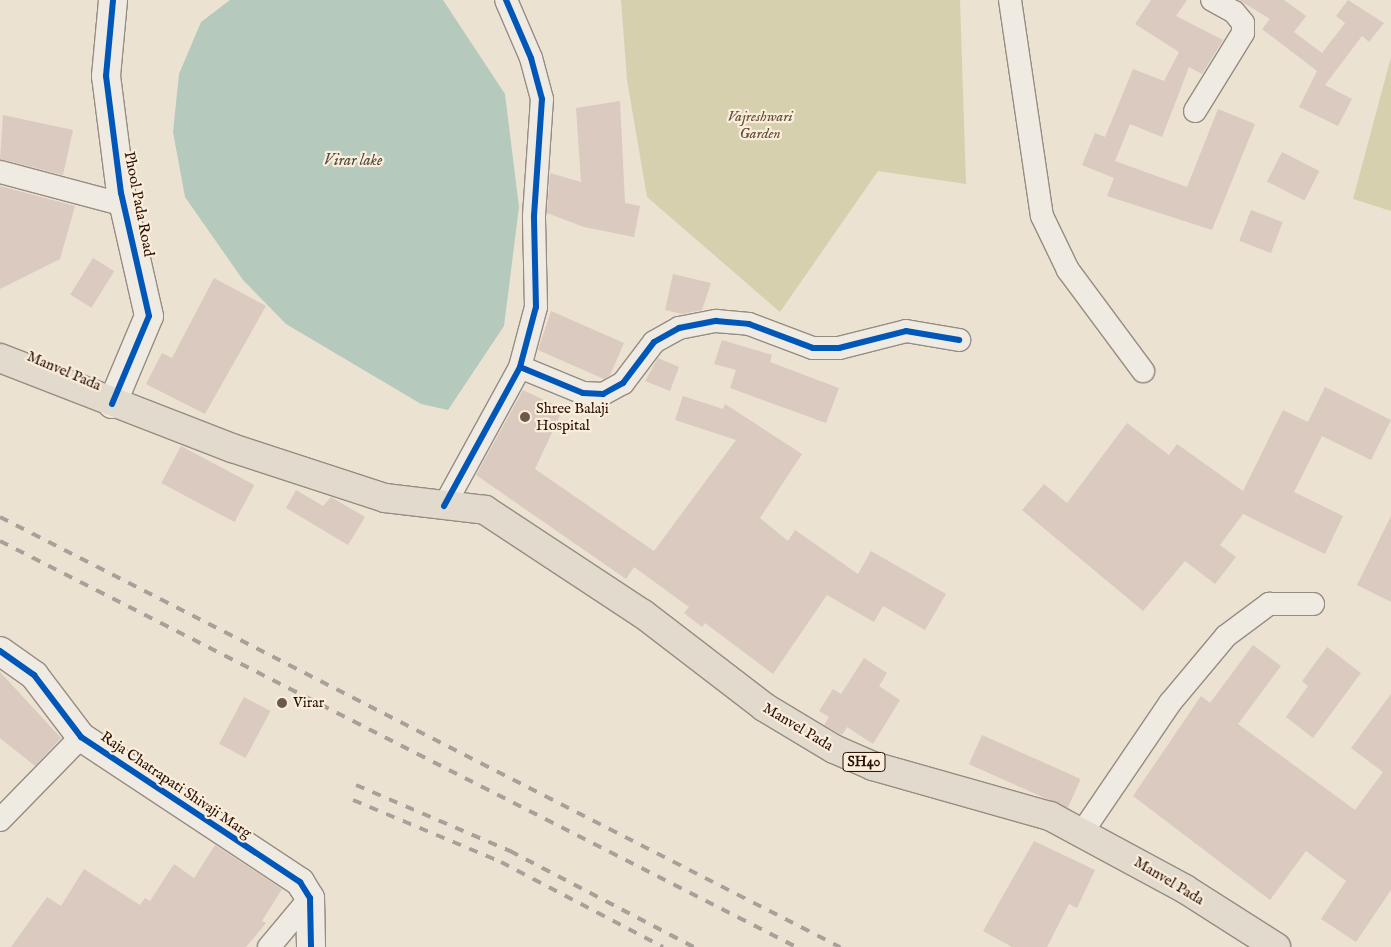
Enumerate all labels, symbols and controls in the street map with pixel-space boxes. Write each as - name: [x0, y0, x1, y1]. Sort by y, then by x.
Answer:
- park label: Vajreshwari Garden: [727, 107, 793, 142]
- street label: Phool Pada Road: [120, 150, 158, 258]
- water label: Virar lake: [324, 151, 382, 171]
- street label: Manvel Pada: [24, 347, 104, 395]
- place label: Shree Balaji Hospital: [536, 399, 609, 434]
- marker: Shree Balaji Hospital: [518, 410, 532, 424]
- place label: Virar: [293, 694, 324, 712]
- marker: Virar: [275, 696, 289, 710]
- street label: Manvel Pada: [760, 699, 836, 755]
- street label: Raja Chatrapati Shivaji Marg: [97, 728, 255, 842]
- road number: SH40: [842, 750, 886, 774]
- street label: Manvel Pada: [1131, 853, 1207, 909]

